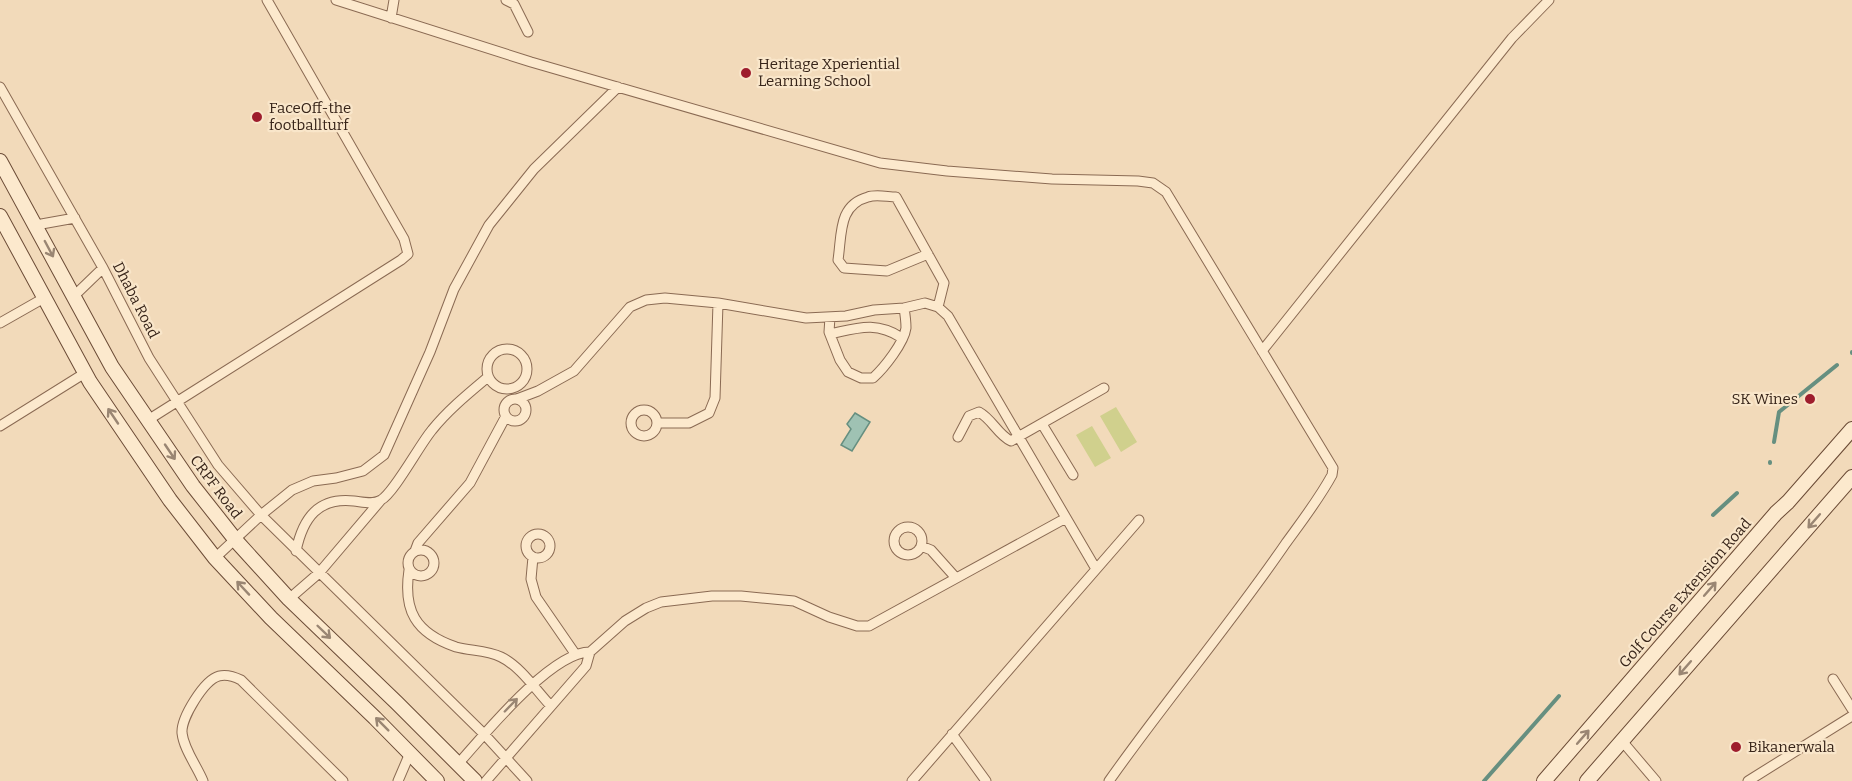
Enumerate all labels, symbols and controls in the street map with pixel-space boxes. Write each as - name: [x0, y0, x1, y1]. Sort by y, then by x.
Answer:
- place label: Heritage Xperiential Learning School: [758, 55, 900, 90]
- marker: Heritage Xperiential Learning School: [739, 66, 753, 80]
- place label: FaceOff-the footballturf: [269, 99, 351, 134]
- marker: FaceOff-the footballturf: [250, 110, 264, 124]
- one-way arrow: [43, 240, 55, 257]
- street label: Dhaba Road: [109, 259, 163, 341]
- place label: SK Wines: [1732, 390, 1798, 408]
- marker: SK Wines: [1803, 392, 1817, 406]
- one-way arrow: [106, 407, 119, 424]
- one-way arrow: [164, 443, 176, 460]
- street label: CRPF Road: [186, 452, 246, 522]
- one-way arrow: [1807, 513, 1820, 529]
- street label: Golf Course Extension Road: [1615, 515, 1755, 671]
- one-way arrow: [235, 580, 250, 595]
- one-way arrow: [1703, 582, 1717, 597]
- one-way arrow: [316, 625, 331, 639]
- one-way arrow: [1678, 660, 1692, 675]
- one-way arrow: [504, 698, 519, 713]
- one-way arrow: [374, 717, 389, 732]
- one-way arrow: [1576, 730, 1590, 745]
- place label: Bikanerwala: [1748, 738, 1835, 756]
- marker: Bikanerwala: [1729, 740, 1743, 754]

